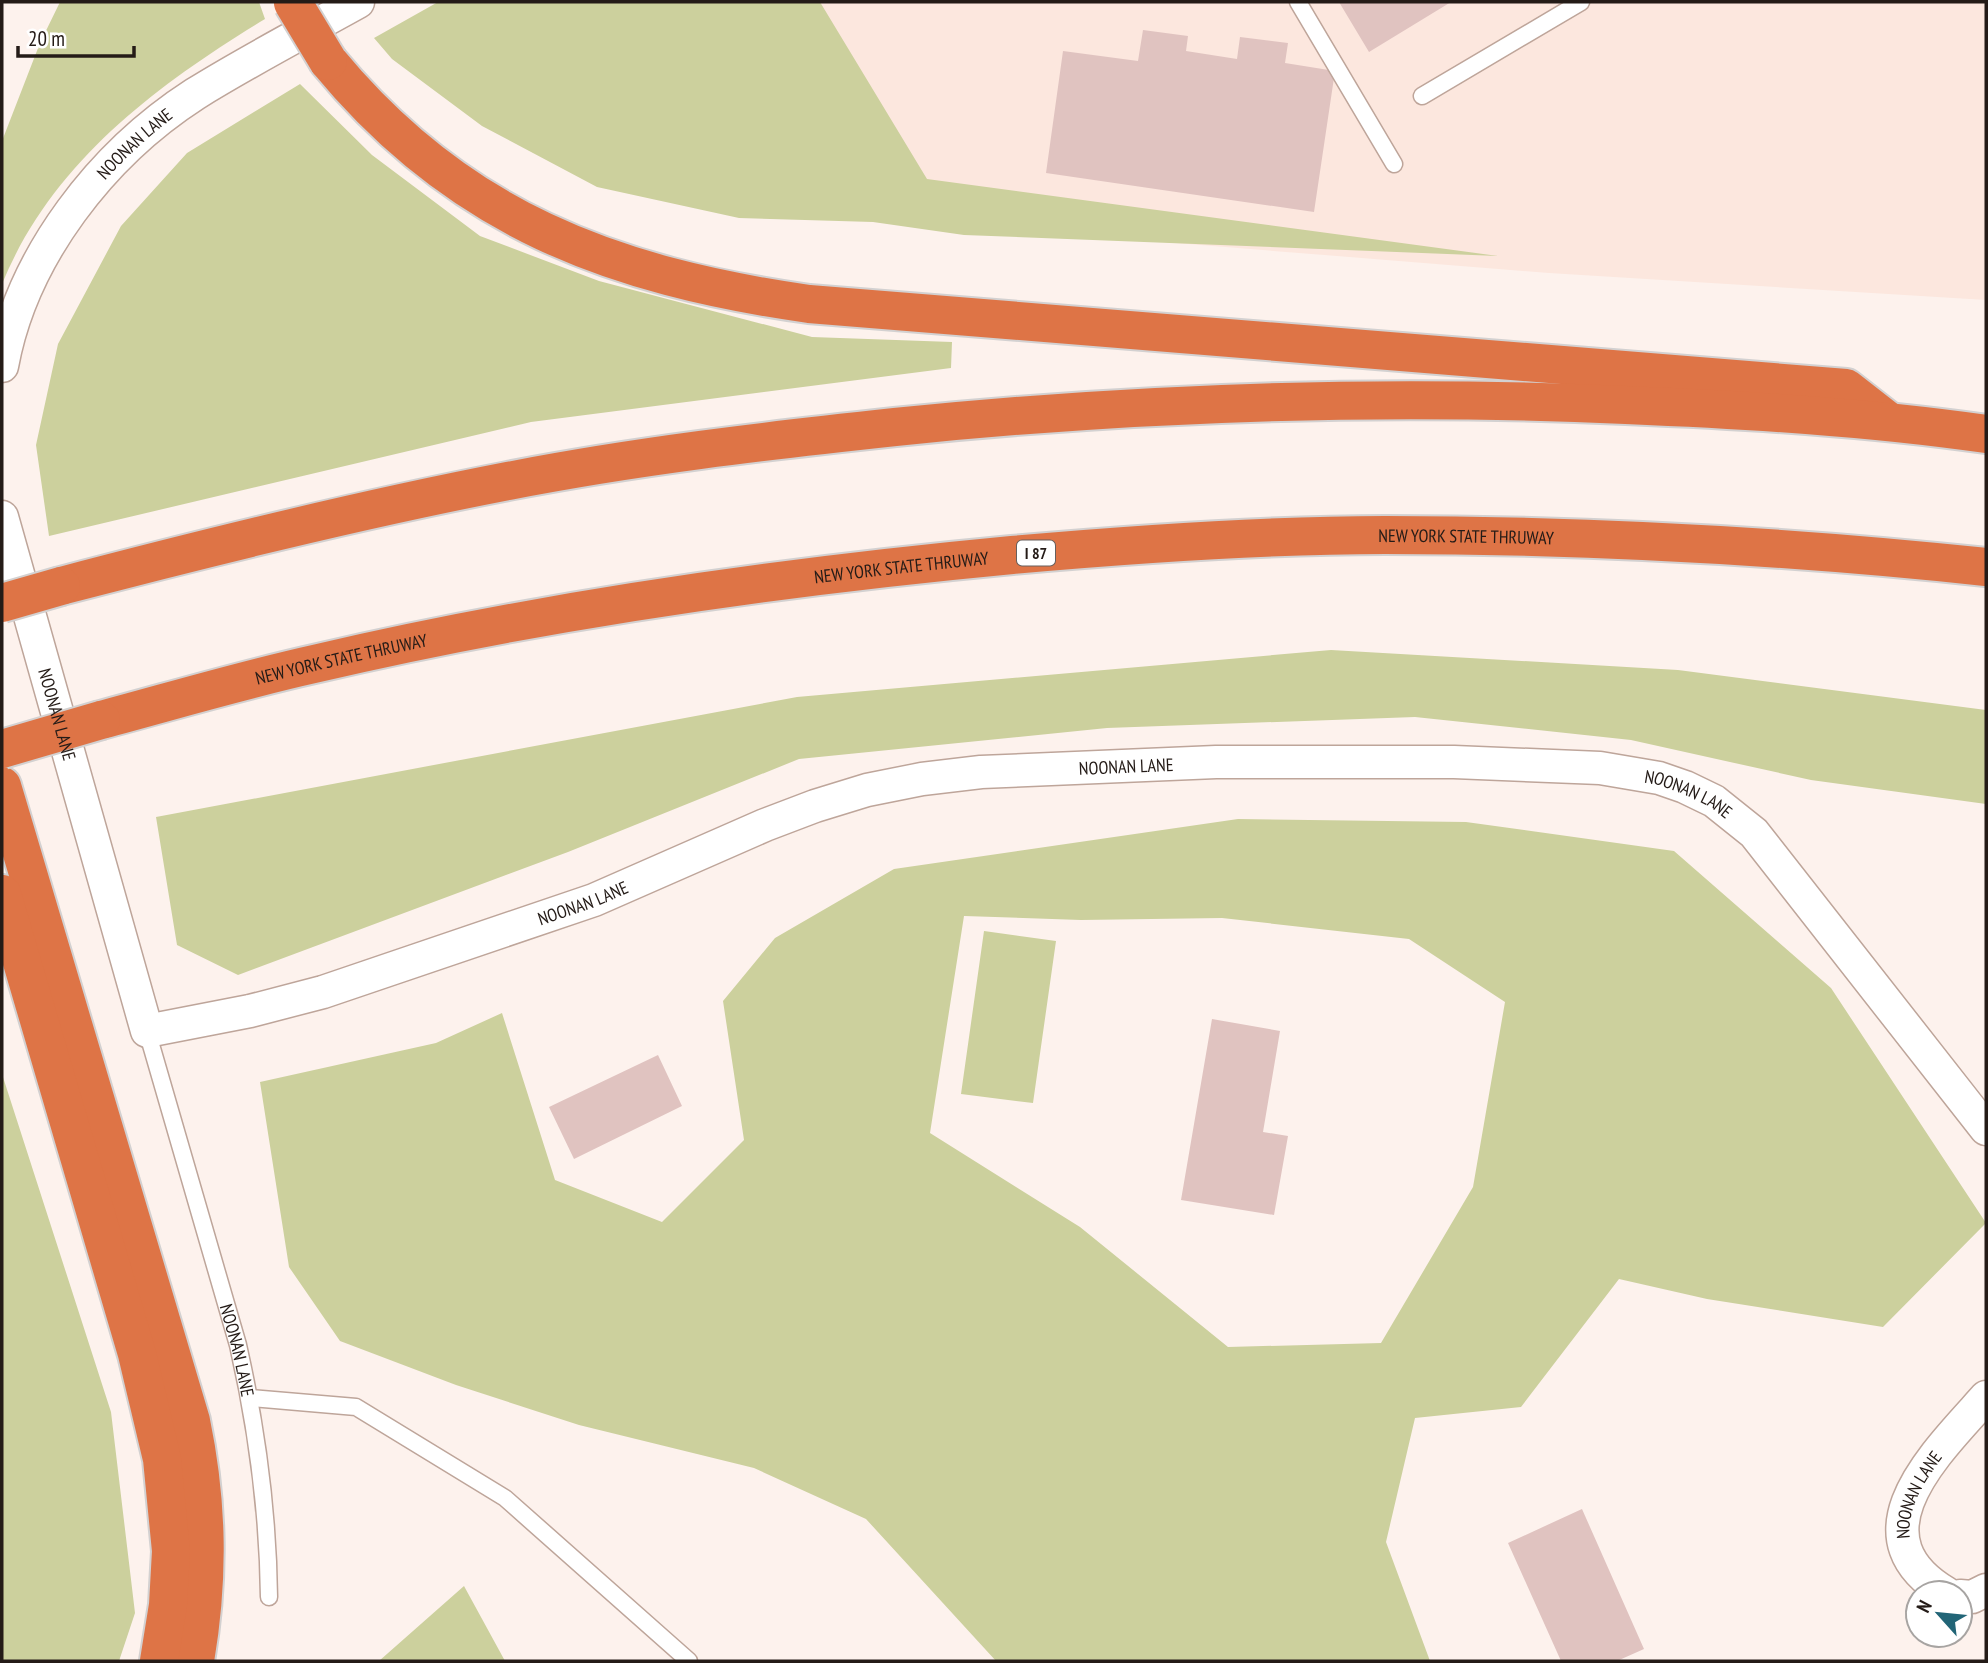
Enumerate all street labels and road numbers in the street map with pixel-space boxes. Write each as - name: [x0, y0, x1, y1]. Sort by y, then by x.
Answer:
- street label: NOONAN LANE: [91, 103, 177, 183]
- street label: NEW YORK STATE THRUWAY: [1378, 523, 1555, 549]
- road number: I 87: [1017, 540, 1055, 566]
- street label: NEW YORK STATE THRUWAY: [813, 546, 991, 588]
- street label: NEW YORK STATE THRUWAY: [253, 628, 430, 689]
- street label: NOONAN LANE: [34, 666, 82, 763]
- street label: NOONAN LANE: [1078, 752, 1174, 779]
- street label: NOONAN LANE: [1643, 764, 1737, 823]
- street label: NOONAN LANE: [534, 875, 631, 930]
- street label: NOONAN LANE: [215, 1301, 260, 1399]
- street label: NOONAN LANE: [1891, 1446, 1946, 1539]

